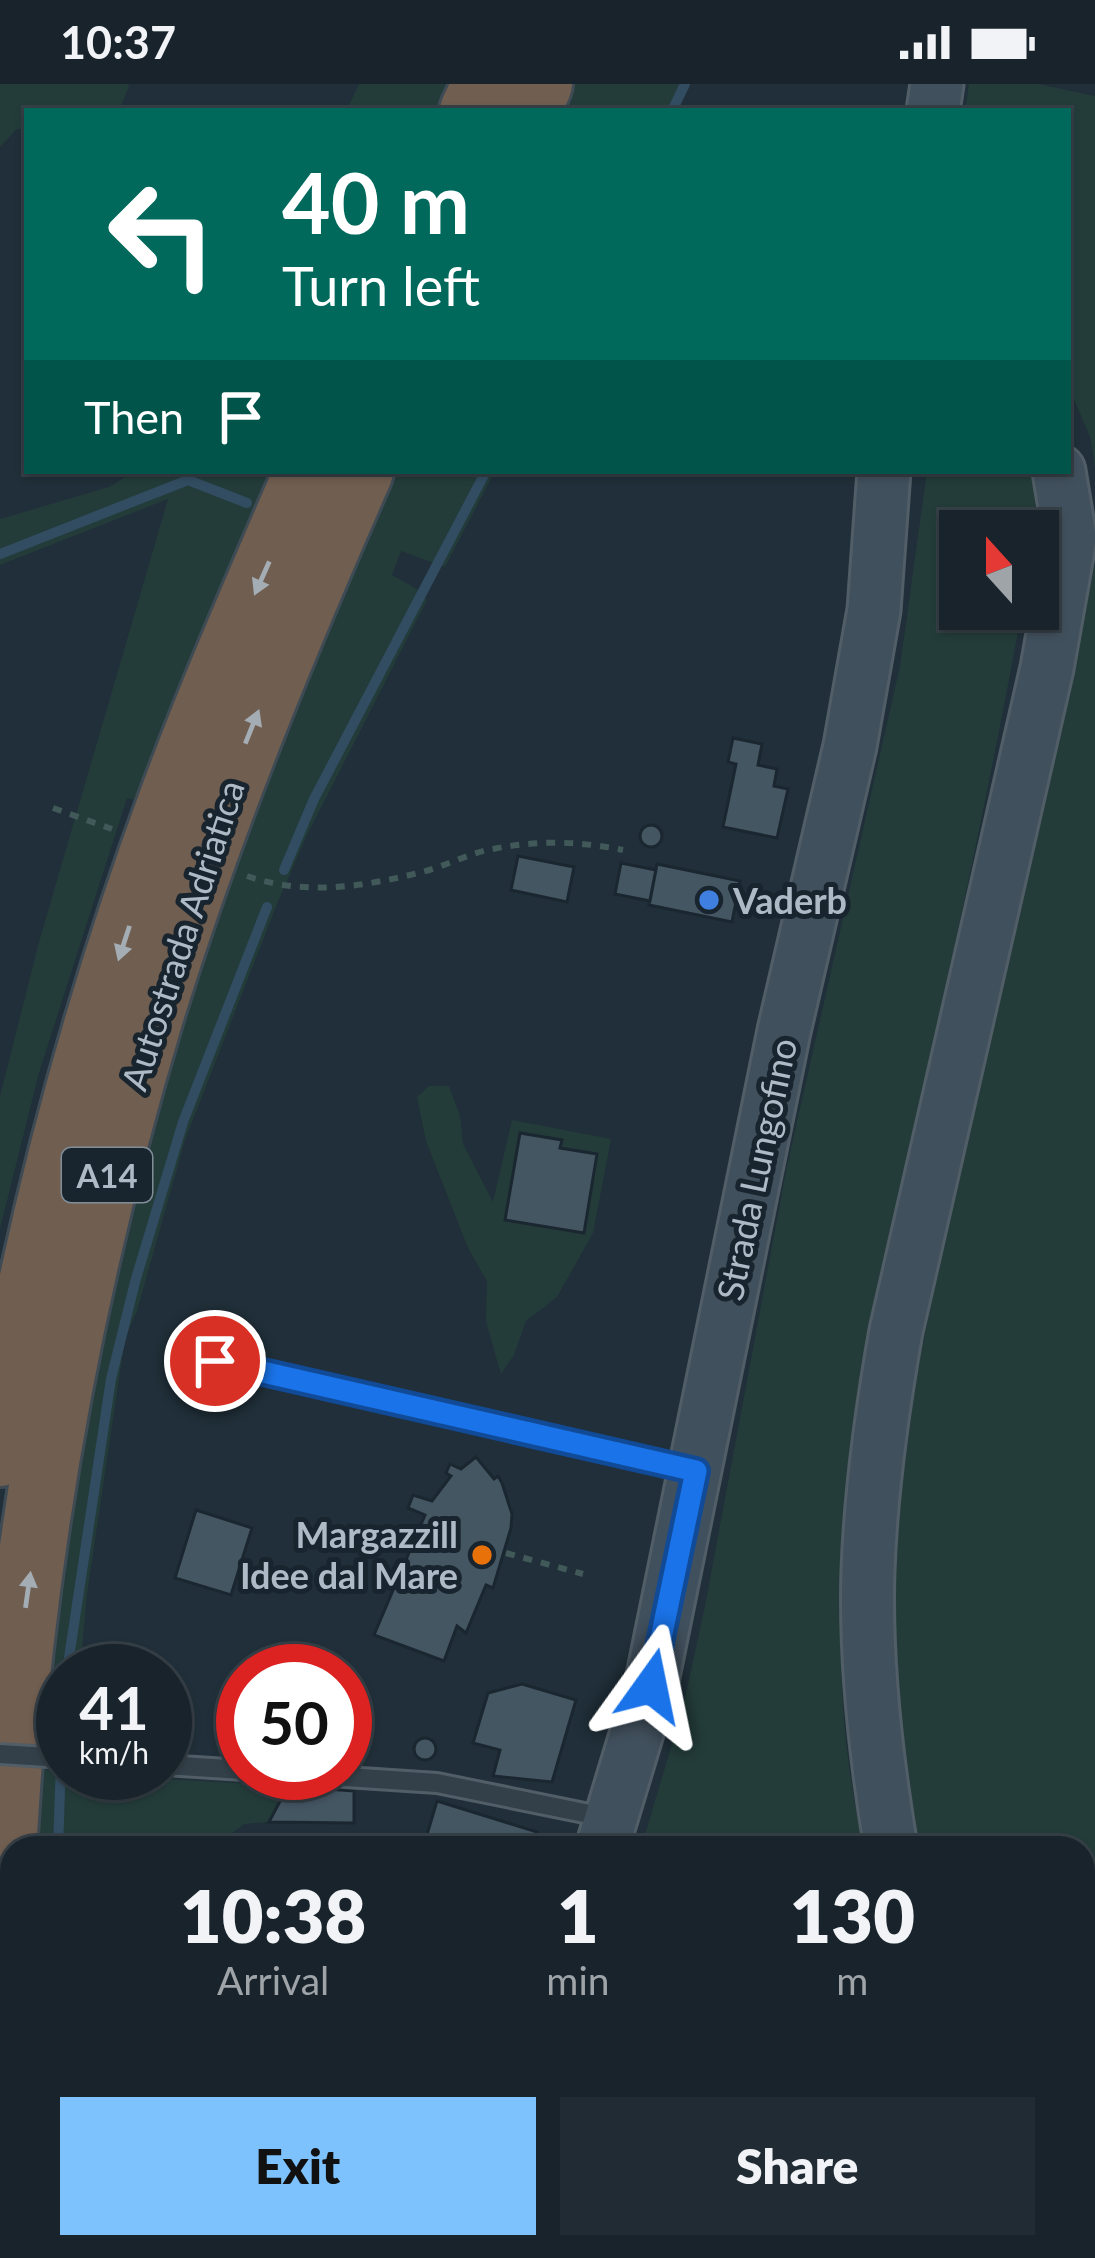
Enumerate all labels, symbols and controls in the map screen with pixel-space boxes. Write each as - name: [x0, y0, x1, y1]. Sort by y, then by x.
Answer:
- text: 10:37: [60, 15, 176, 69]
- text: 40 m: [282, 151, 470, 252]
- icon: left: [84, 156, 240, 312]
- text: Turn left: [282, 253, 480, 318]
- icon: arrive: [208, 384, 274, 450]
- text: Then: [84, 390, 184, 444]
- north arrow: [939, 510, 1059, 630]
- map controls: [939, 510, 1059, 630]
- one-way arrow: [251, 561, 271, 596]
- one-way arrow: [244, 709, 263, 745]
- street label: Autostrada Adriatica: [111, 774, 253, 1096]
- place label: Vaderb: [732, 878, 847, 922]
- marker: Vaderb: [696, 887, 722, 913]
- one-way arrow: [113, 925, 132, 962]
- street label: Strada Lungofino: [707, 1034, 805, 1304]
- road number: A14: [62, 1148, 152, 1202]
- pin: [164, 1310, 266, 1412]
- icon: arrive: [182, 1328, 248, 1394]
- place label: Margazzill Idee dal Mare: [240, 1512, 458, 1597]
- marker: Margazzill Idee dal Mare: [469, 1542, 495, 1568]
- one-way arrow: [19, 1571, 38, 1608]
- position arrow: [588, 1623, 714, 1749]
- speed limit sign: 50: [216, 1644, 372, 1800]
- text: 41: [79, 1671, 149, 1743]
- text: km/h: [79, 1734, 149, 1770]
- text: 10:38: [180, 1872, 366, 1958]
- text: 1: [557, 1872, 599, 1958]
- text: 130: [790, 1872, 915, 1958]
- text: Arrival: [217, 1957, 329, 2003]
- text: min: [546, 1957, 610, 2003]
- text: m: [836, 1957, 868, 2003]
- button: Exit: [60, 2097, 536, 2235]
- button: Share: [560, 2097, 1035, 2235]

